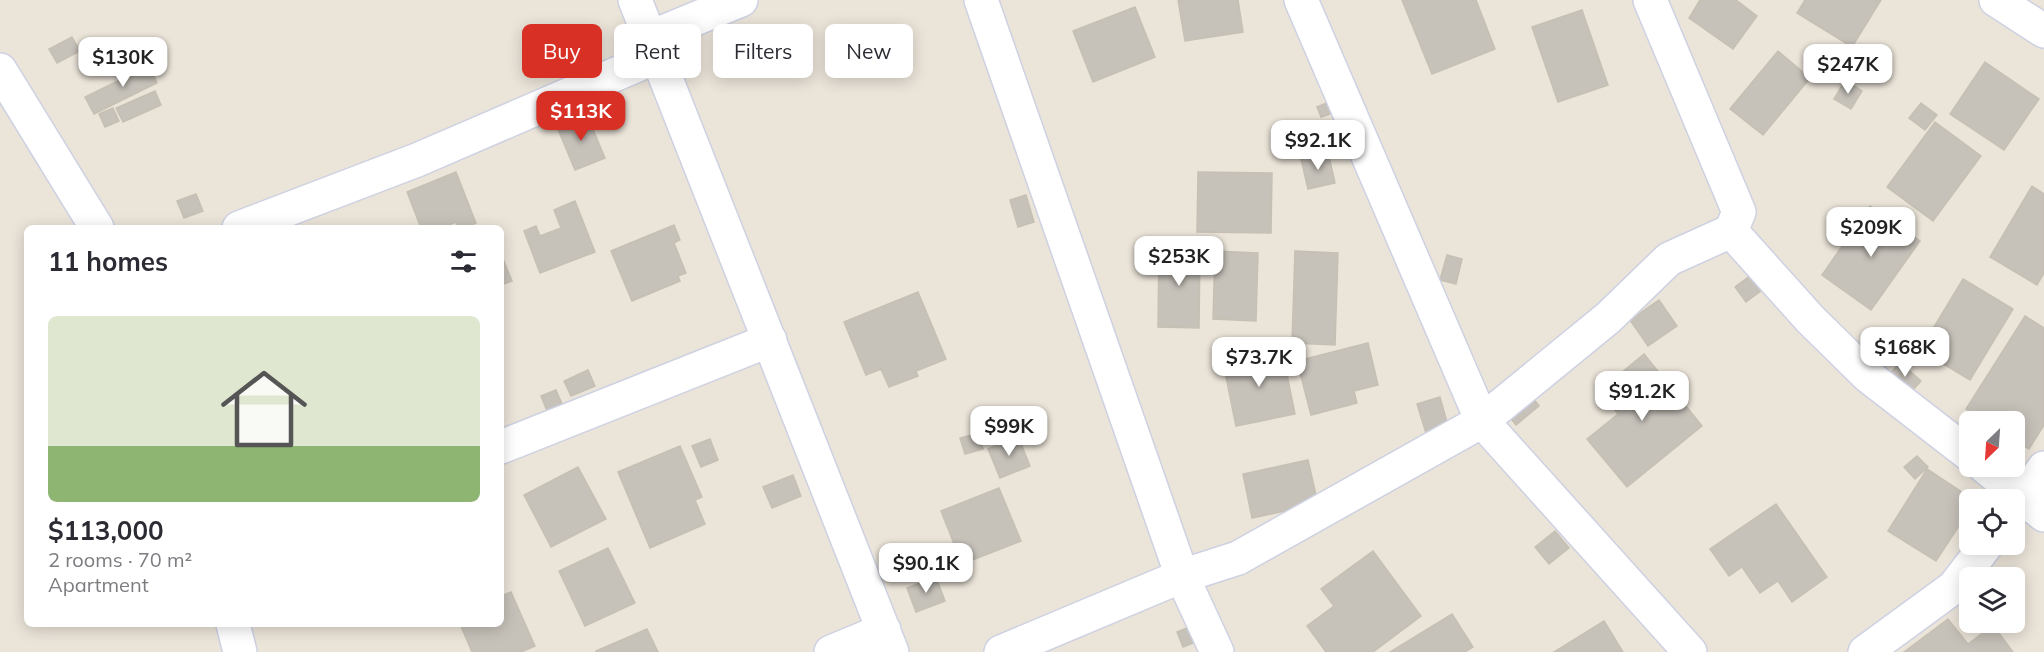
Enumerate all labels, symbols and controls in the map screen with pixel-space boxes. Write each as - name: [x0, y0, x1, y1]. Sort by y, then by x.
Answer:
- chip: Buy: [522, 24, 602, 78]
- chip: Rent: [614, 24, 701, 78]
- chip: Filters: [713, 24, 813, 78]
- chip: New: [825, 24, 913, 78]
- pin: $130K: [81, 37, 165, 88]
- text: $130K: [92, 44, 154, 69]
- pin: $247K: [1806, 44, 1890, 95]
- text: $247K: [1817, 51, 1879, 76]
- pin: $113K: [539, 91, 623, 142]
- text: $113K: [550, 98, 612, 123]
- pin: $92.1K: [1269, 120, 1367, 171]
- text: $92.1K: [1285, 127, 1351, 152]
- pin: $209K: [1829, 207, 1913, 258]
- text: $209K: [1840, 214, 1902, 239]
- pin: $253K: [1137, 236, 1221, 287]
- text: $253K: [1148, 243, 1210, 268]
- text: 11 homes: [48, 245, 168, 278]
- icon: filters: [447, 245, 480, 278]
- pin: $168K: [1863, 327, 1947, 378]
- text: $168K: [1874, 334, 1936, 359]
- pin: $73.7K: [1210, 337, 1308, 388]
- text: $73.7K: [1226, 344, 1292, 369]
- icon: home: [210, 355, 318, 463]
- pin: $91.2K: [1593, 371, 1691, 422]
- text: $91.2K: [1609, 378, 1675, 403]
- pin: $99K: [973, 406, 1045, 457]
- north arrow: [1959, 411, 2025, 477]
- map controls: [1959, 411, 2025, 633]
- text: $99K: [984, 413, 1034, 438]
- button: locate: [1959, 489, 2025, 555]
- text: $113,000: [48, 514, 164, 547]
- pin: $90.1K: [877, 543, 975, 594]
- text: 2 rooms · 70 m²: [48, 547, 192, 572]
- text: $90.1K: [893, 550, 959, 575]
- button: layers: [1959, 567, 2025, 633]
- text: Apartment: [48, 572, 149, 597]

